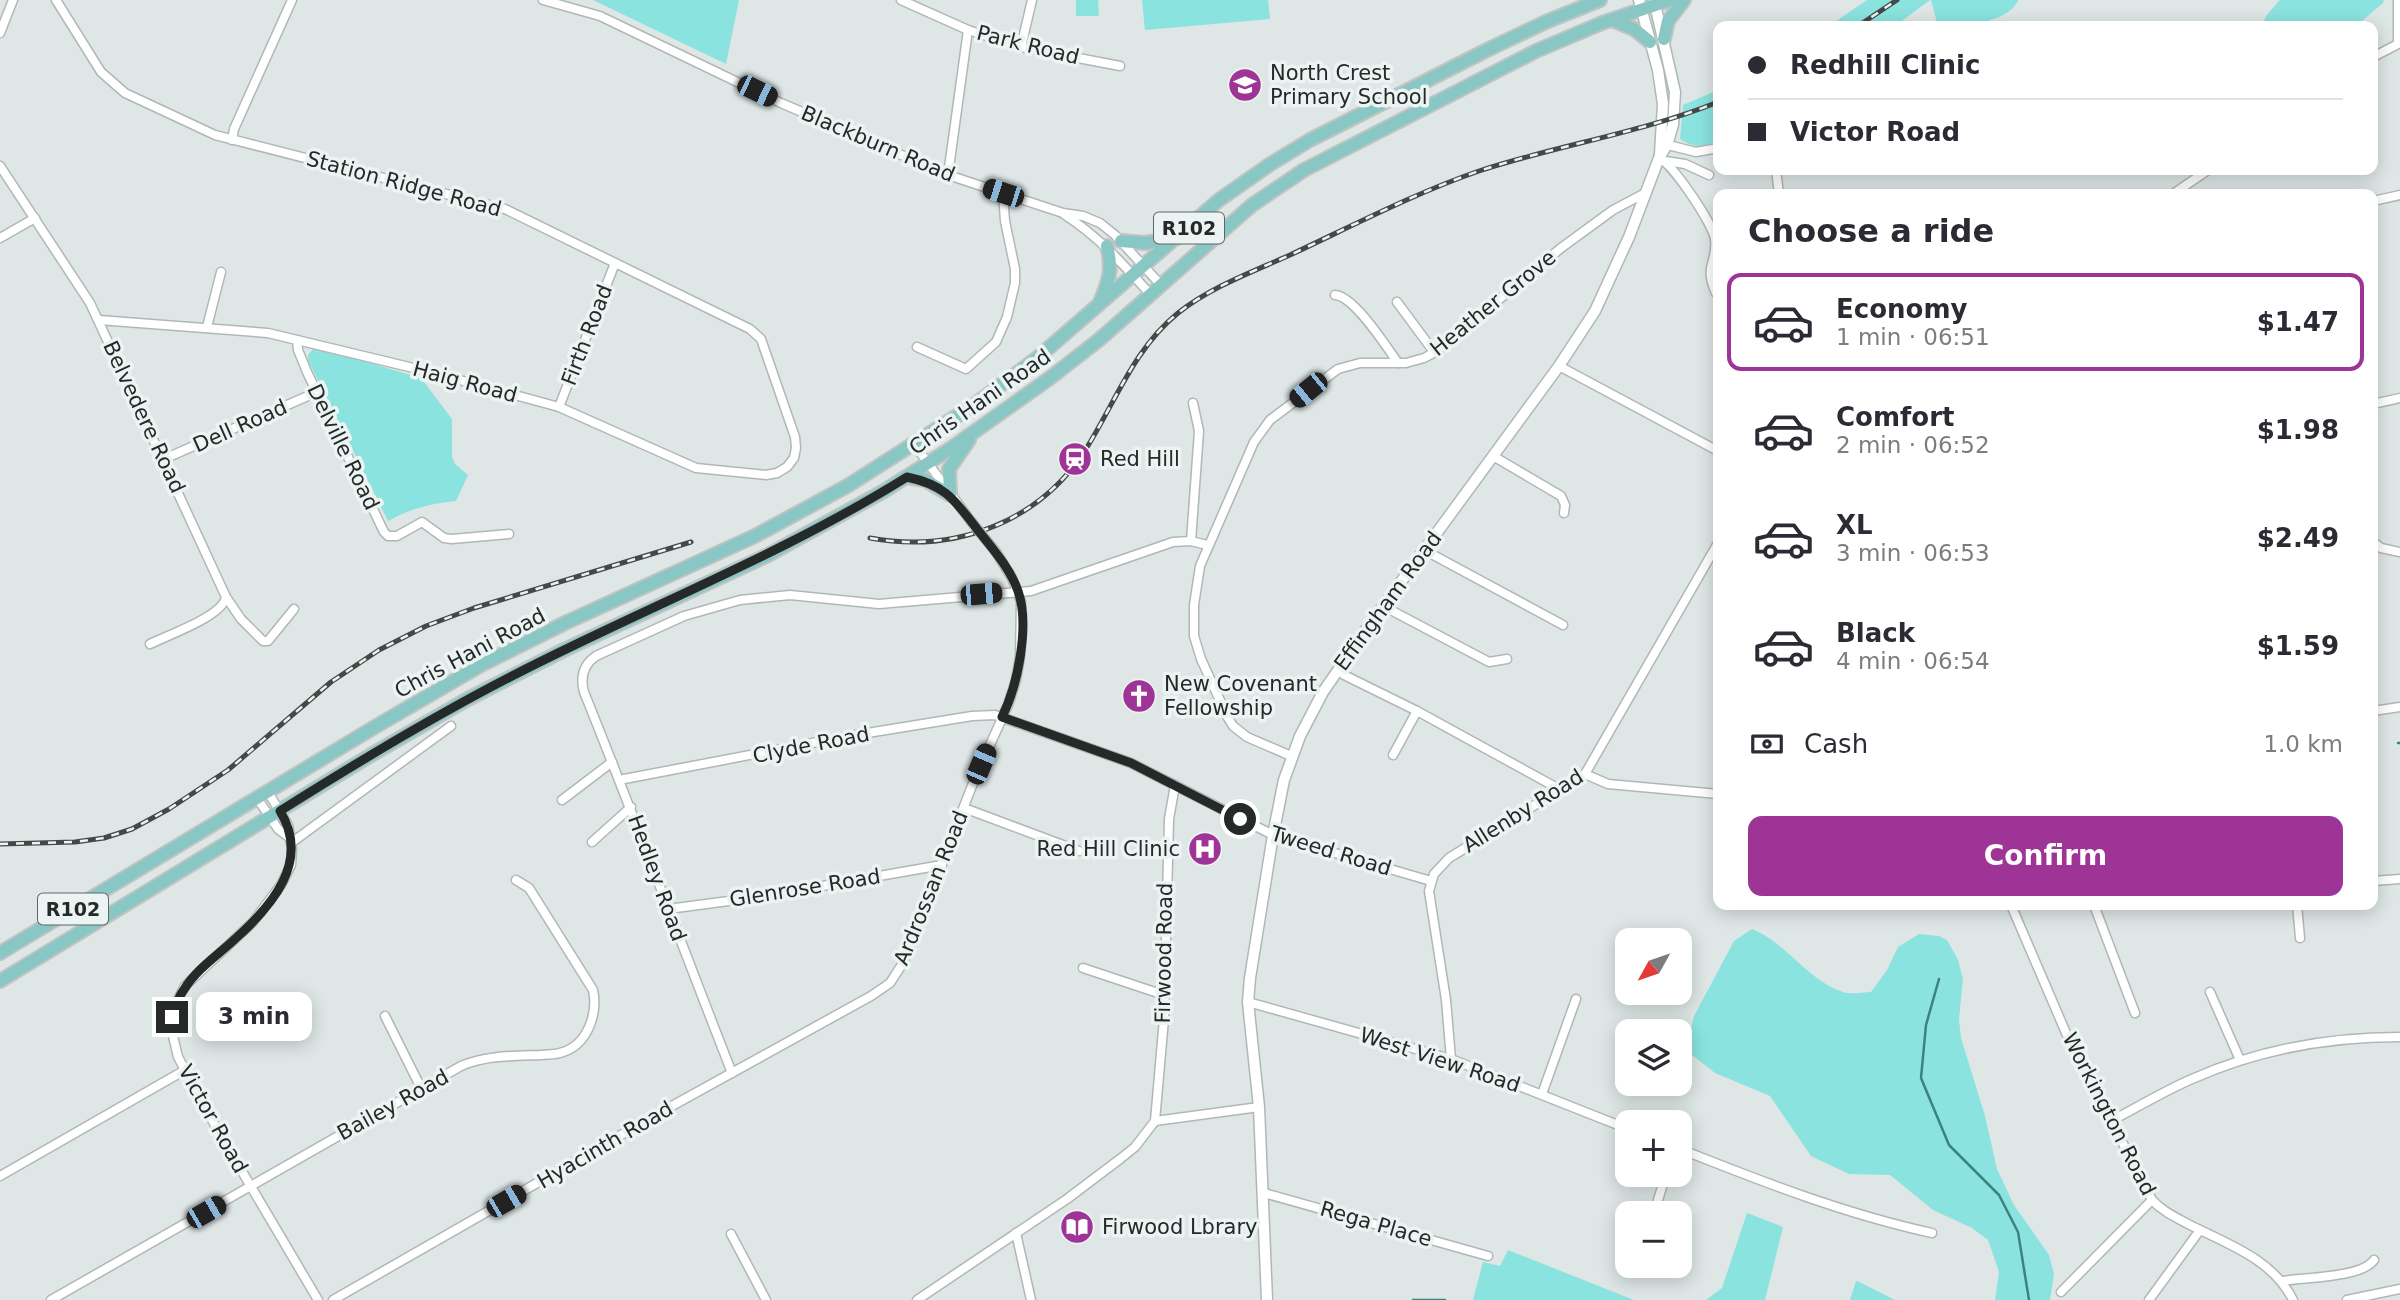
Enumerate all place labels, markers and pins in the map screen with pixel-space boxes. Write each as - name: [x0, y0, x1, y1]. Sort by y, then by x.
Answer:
- place label: North Crest Primary School: [1270, 61, 1428, 109]
- school or university icon: North Crest Primary School: [1226, 66, 1264, 104]
- station icon: Red Hill: [1056, 440, 1094, 478]
- place label: Red Hill: [1100, 447, 1180, 471]
- place label: New Covenant Fellowship: [1164, 672, 1317, 720]
- church icon: New Covenant Fellowship: [1120, 677, 1158, 715]
- hospital icon: Red Hill Clinic: [1186, 830, 1224, 868]
- place label: Red Hill Clinic: [1036, 837, 1180, 861]
- library icon: Firwood Lbrary: [1058, 1208, 1096, 1246]
- place label: Firwood Lbrary: [1102, 1215, 1258, 1239]

